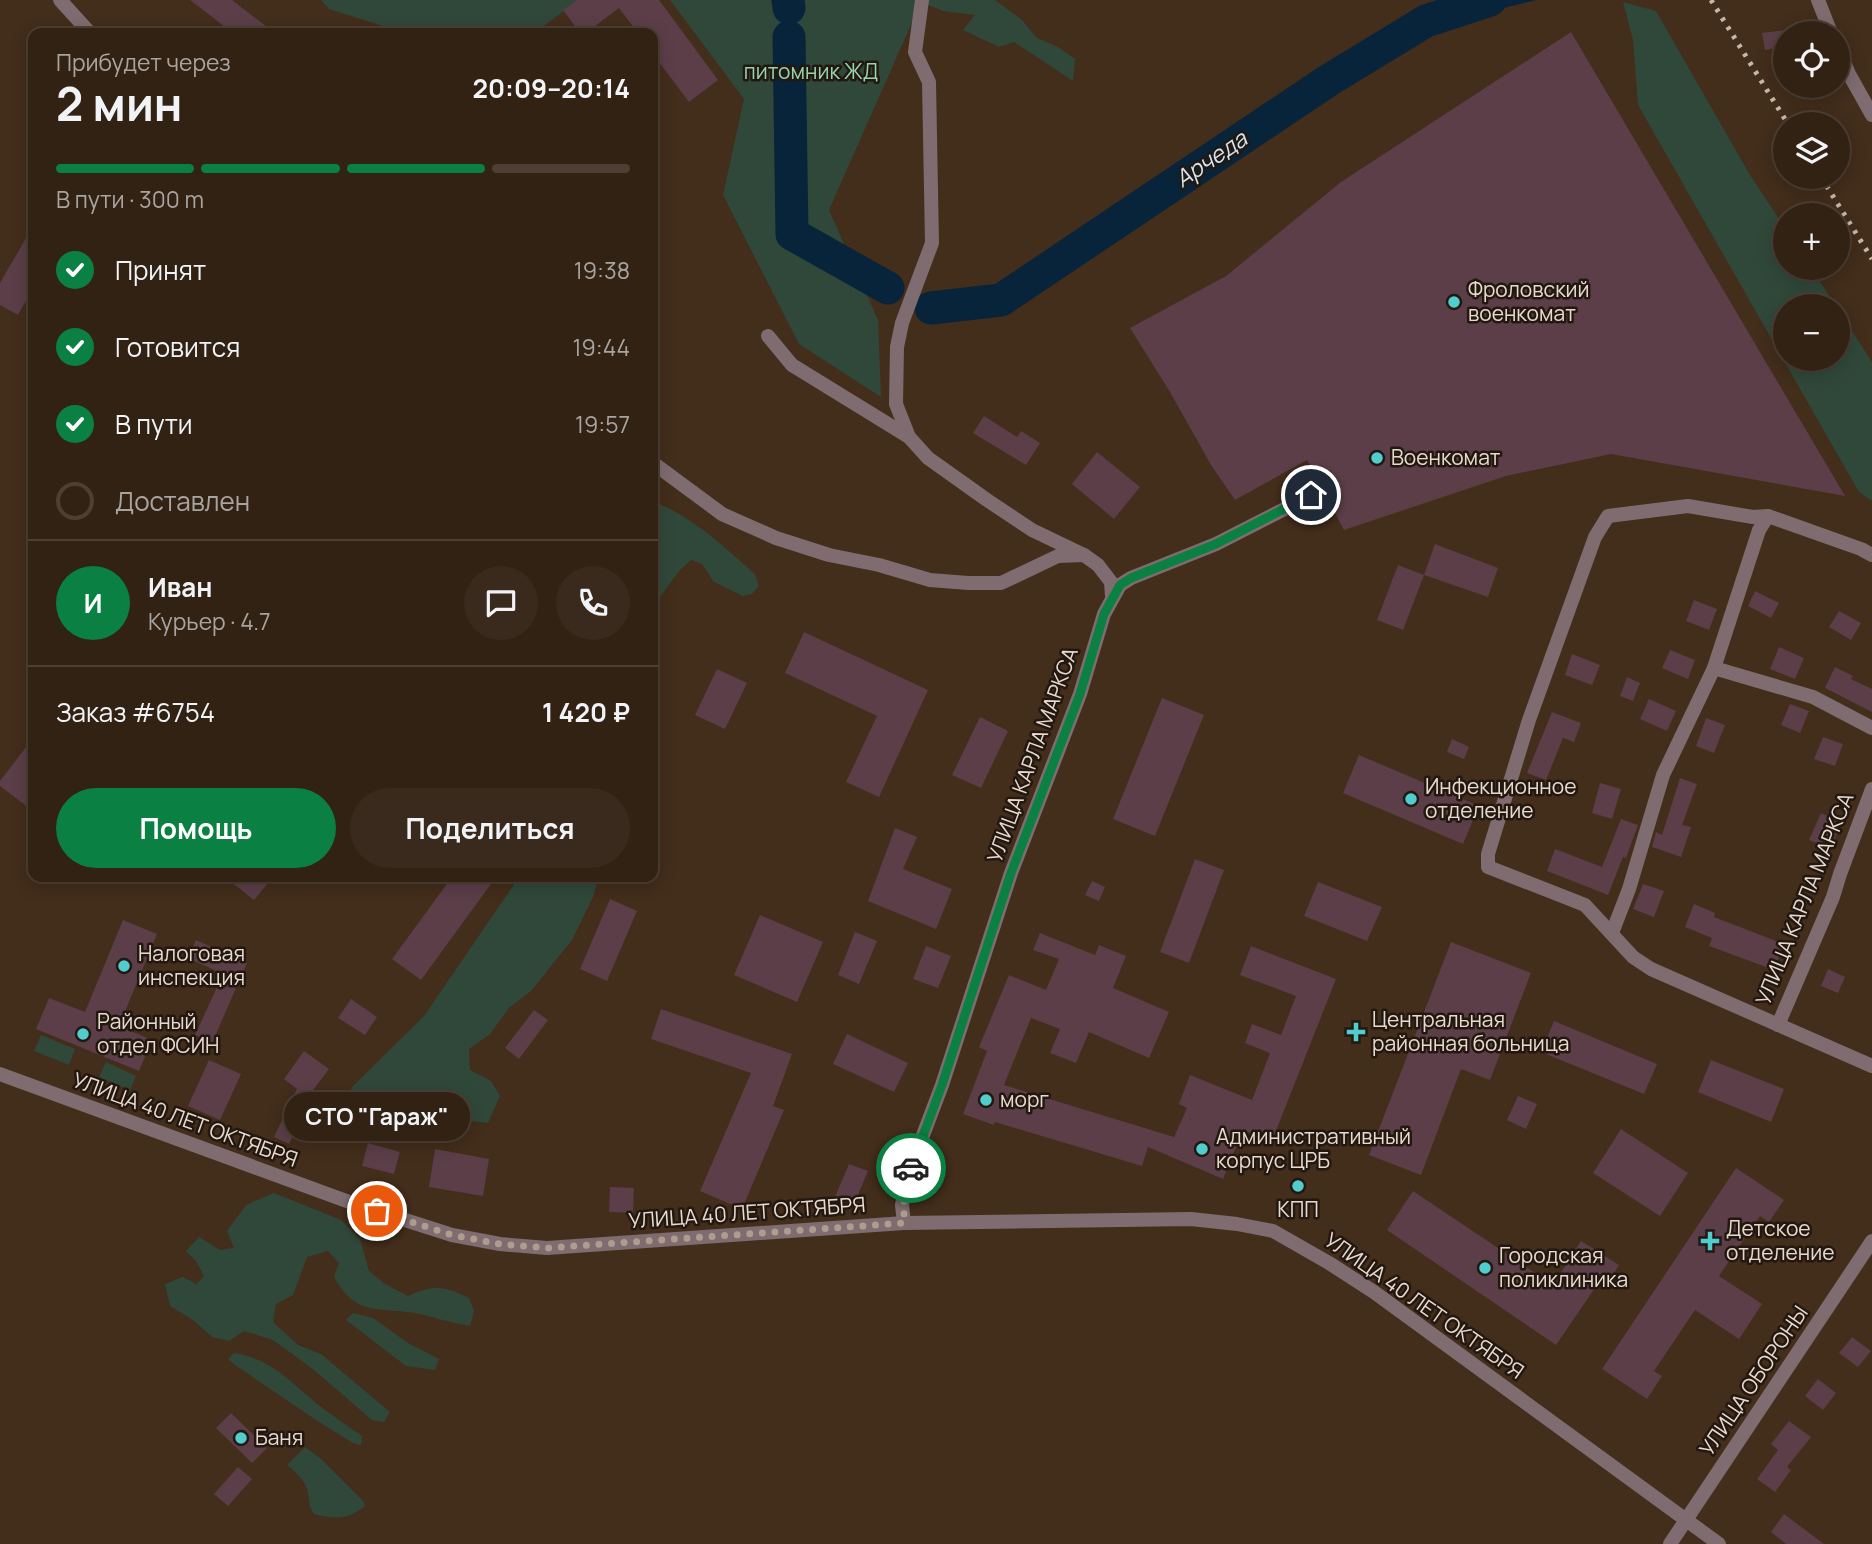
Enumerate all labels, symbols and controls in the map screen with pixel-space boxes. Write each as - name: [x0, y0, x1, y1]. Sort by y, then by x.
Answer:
- map controls: [1773, 21, 1850, 371]
- button: locate: [1773, 21, 1850, 98]
- text: Прибудет через: [56, 46, 231, 78]
- park label: питомник ЖД: [744, 57, 878, 85]
- text: 20:09–20:14: [472, 70, 630, 106]
- text: 2 мин: [56, 72, 183, 135]
- button: layers: [1773, 112, 1850, 189]
- water label: Арчеда: [1168, 122, 1254, 194]
- text: В пути · 300 m: [56, 183, 204, 215]
- button: +: [1773, 203, 1850, 280]
- icon: check: [56, 251, 94, 289]
- text: Принят: [115, 252, 206, 288]
- text: 19:38: [574, 254, 630, 286]
- place label: Фроловский военкомат: [1468, 275, 1589, 327]
- marker: Фроловский военкомат: [1446, 294, 1462, 310]
- button: −: [1773, 294, 1850, 371]
- icon: check: [56, 328, 94, 366]
- text: Готовится: [115, 329, 240, 365]
- text: 19:44: [573, 331, 630, 363]
- icon: check: [56, 405, 94, 443]
- text: В пути: [115, 406, 193, 442]
- text: 19:57: [575, 408, 630, 440]
- place label: Военкомат: [1391, 443, 1501, 471]
- marker: Военкомат: [1369, 450, 1385, 466]
- pin: [1281, 465, 1341, 525]
- icon: home: [1292, 476, 1330, 514]
- text: Доставлен: [115, 483, 250, 519]
- button: chat: [464, 566, 538, 640]
- button: phone: [556, 566, 630, 640]
- text: Иван: [148, 569, 212, 605]
- text: И: [84, 585, 102, 621]
- text: Курьер · 4.7: [148, 605, 271, 637]
- street label: УЛИЦА КАРЛА МАРКСА: [980, 643, 1084, 866]
- text: Заказ #6754: [56, 694, 215, 730]
- text: 1 420 ₽: [542, 694, 630, 730]
- place label: Инфекционное отделение: [1425, 772, 1576, 824]
- button: Помощь: [56, 788, 336, 868]
- button: Поделиться: [350, 788, 630, 868]
- street label: УЛИЦА КАРЛА МАРКСА: [1749, 788, 1860, 1009]
- marker: Инфекционное отделение: [1403, 791, 1419, 807]
- place label: Налоговая инспекция: [138, 939, 245, 991]
- marker: Налоговая инспекция: [116, 958, 132, 974]
- place label: Центральная районная больница: [1372, 1005, 1569, 1057]
- place label: Районный отдел ФСИН: [97, 1007, 219, 1059]
- marker: Центральная районная больница: [1346, 1022, 1366, 1042]
- marker: Районный отдел ФСИН: [75, 1026, 91, 1042]
- street label: УЛИЦА 40 ЛЕТ ОКТЯБРЯ: [69, 1065, 302, 1173]
- place label: морг: [1000, 1085, 1049, 1113]
- callout: СТО "Гараж": [284, 1092, 470, 1141]
- marker: морг: [978, 1092, 994, 1108]
- text: СТО "Гараж": [305, 1100, 449, 1132]
- place label: Административный корпус ЦРБ: [1216, 1122, 1411, 1174]
- courier: [876, 1133, 946, 1203]
- marker: Административный корпус ЦРБ: [1194, 1141, 1210, 1157]
- icon: car: [892, 1149, 930, 1187]
- marker: КПП: [1290, 1178, 1306, 1194]
- pin: [347, 1181, 407, 1241]
- street label: УЛИЦА 40 ЛЕТ ОКТЯБРЯ: [628, 1190, 866, 1234]
- icon: bag: [358, 1192, 396, 1230]
- place label: КПП: [1277, 1195, 1319, 1223]
- place label: Детское отделение: [1726, 1214, 1834, 1266]
- street label: УЛИЦА 40 ЛЕТ ОКТЯБРЯ: [1319, 1226, 1530, 1385]
- marker: Детское отделение: [1700, 1231, 1720, 1251]
- place label: Городская поликлиника: [1499, 1241, 1628, 1293]
- marker: Городская поликлиника: [1477, 1260, 1493, 1276]
- street label: УЛИЦА ОБОРОНЫ: [1693, 1300, 1814, 1461]
- place label: Баня: [255, 1423, 303, 1451]
- marker: Баня: [233, 1430, 249, 1446]

